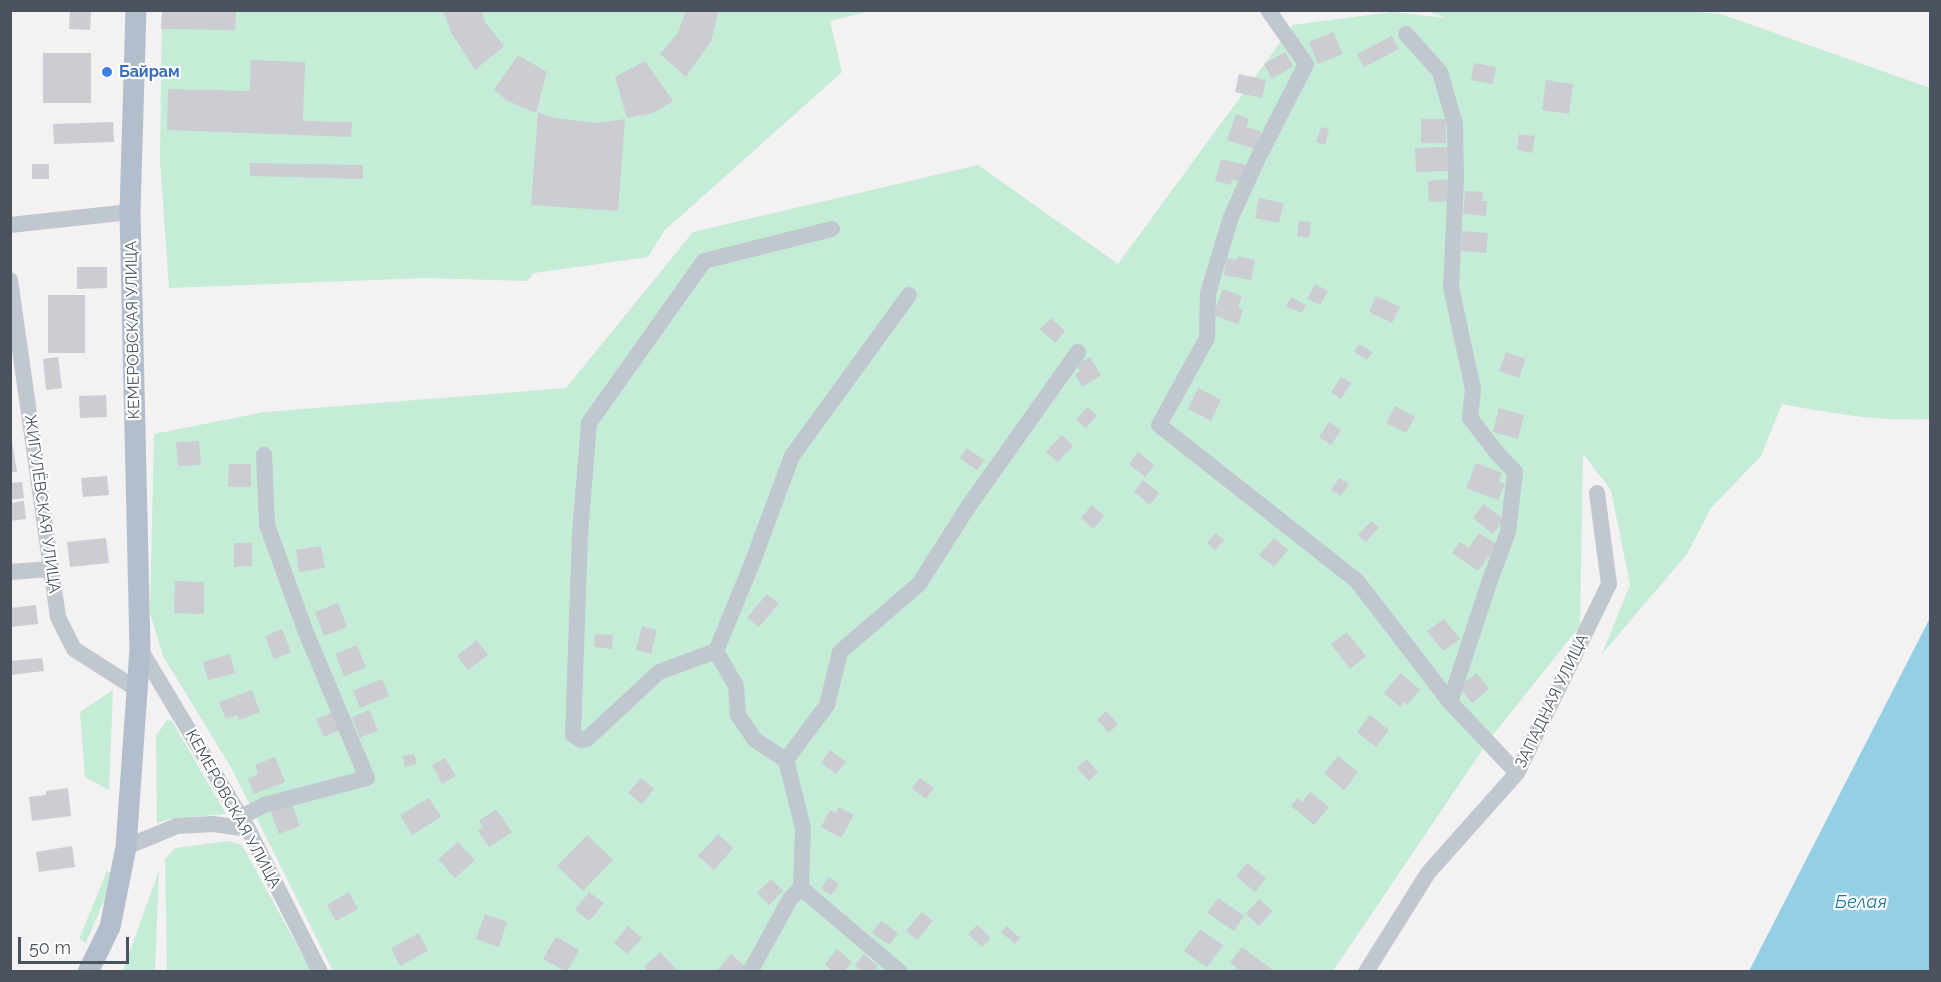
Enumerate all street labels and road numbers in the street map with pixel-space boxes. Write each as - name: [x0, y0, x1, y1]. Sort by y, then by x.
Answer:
- street label: КЕМЕРОВСКАЯ УЛИЦА: [122, 241, 144, 419]
- street label: ЖИГУЛЁВСКАЯ УЛИЦА: [20, 413, 64, 595]
- street label: ЗАПАДНАЯ УЛИЦА: [1511, 631, 1593, 771]
- street label: КЕМЕРОВСКАЯ УЛИЦА: [181, 726, 285, 892]

